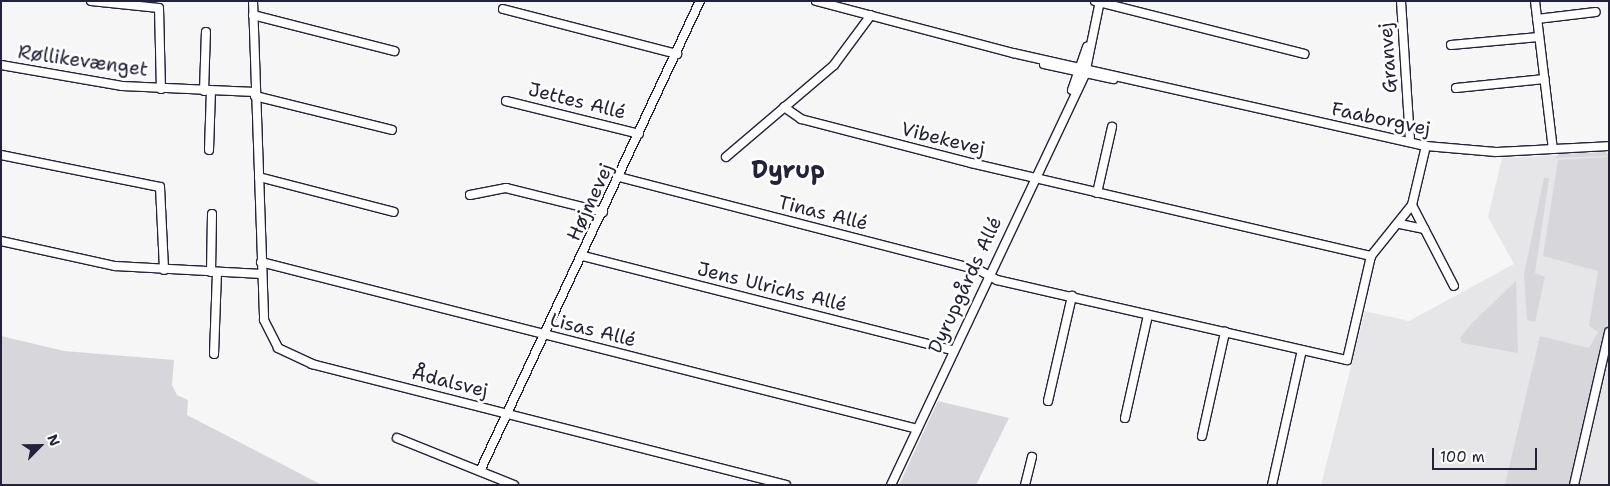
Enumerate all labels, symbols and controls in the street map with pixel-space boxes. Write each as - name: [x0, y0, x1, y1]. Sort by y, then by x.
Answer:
- street label: Granvej: [1374, 22, 1402, 94]
- street label: Røllikevænget: [17, 41, 149, 81]
- street label: Jettes Allé: [526, 78, 628, 124]
- street label: Faaborgvej: [1329, 97, 1433, 141]
- street label: Vibekevej: [899, 118, 987, 160]
- district label: Dyrup: [751, 157, 825, 185]
- street label: Højmevej: [562, 160, 618, 244]
- street label: Tinas Allé: [776, 191, 870, 235]
- street label: Dyrupgårds Allé: [923, 213, 1007, 357]
- street label: Jens Ulrichs Allé: [695, 257, 849, 317]
- street label: Lisas Allé: [548, 308, 638, 352]
- street label: Ådalsvej: [410, 362, 490, 402]
- north arrow: [15, 421, 65, 471]
- text: N: [43, 432, 64, 449]
- scale bar: [1435, 438, 1540, 470]
- text: 100 m: [1440, 447, 1485, 467]

